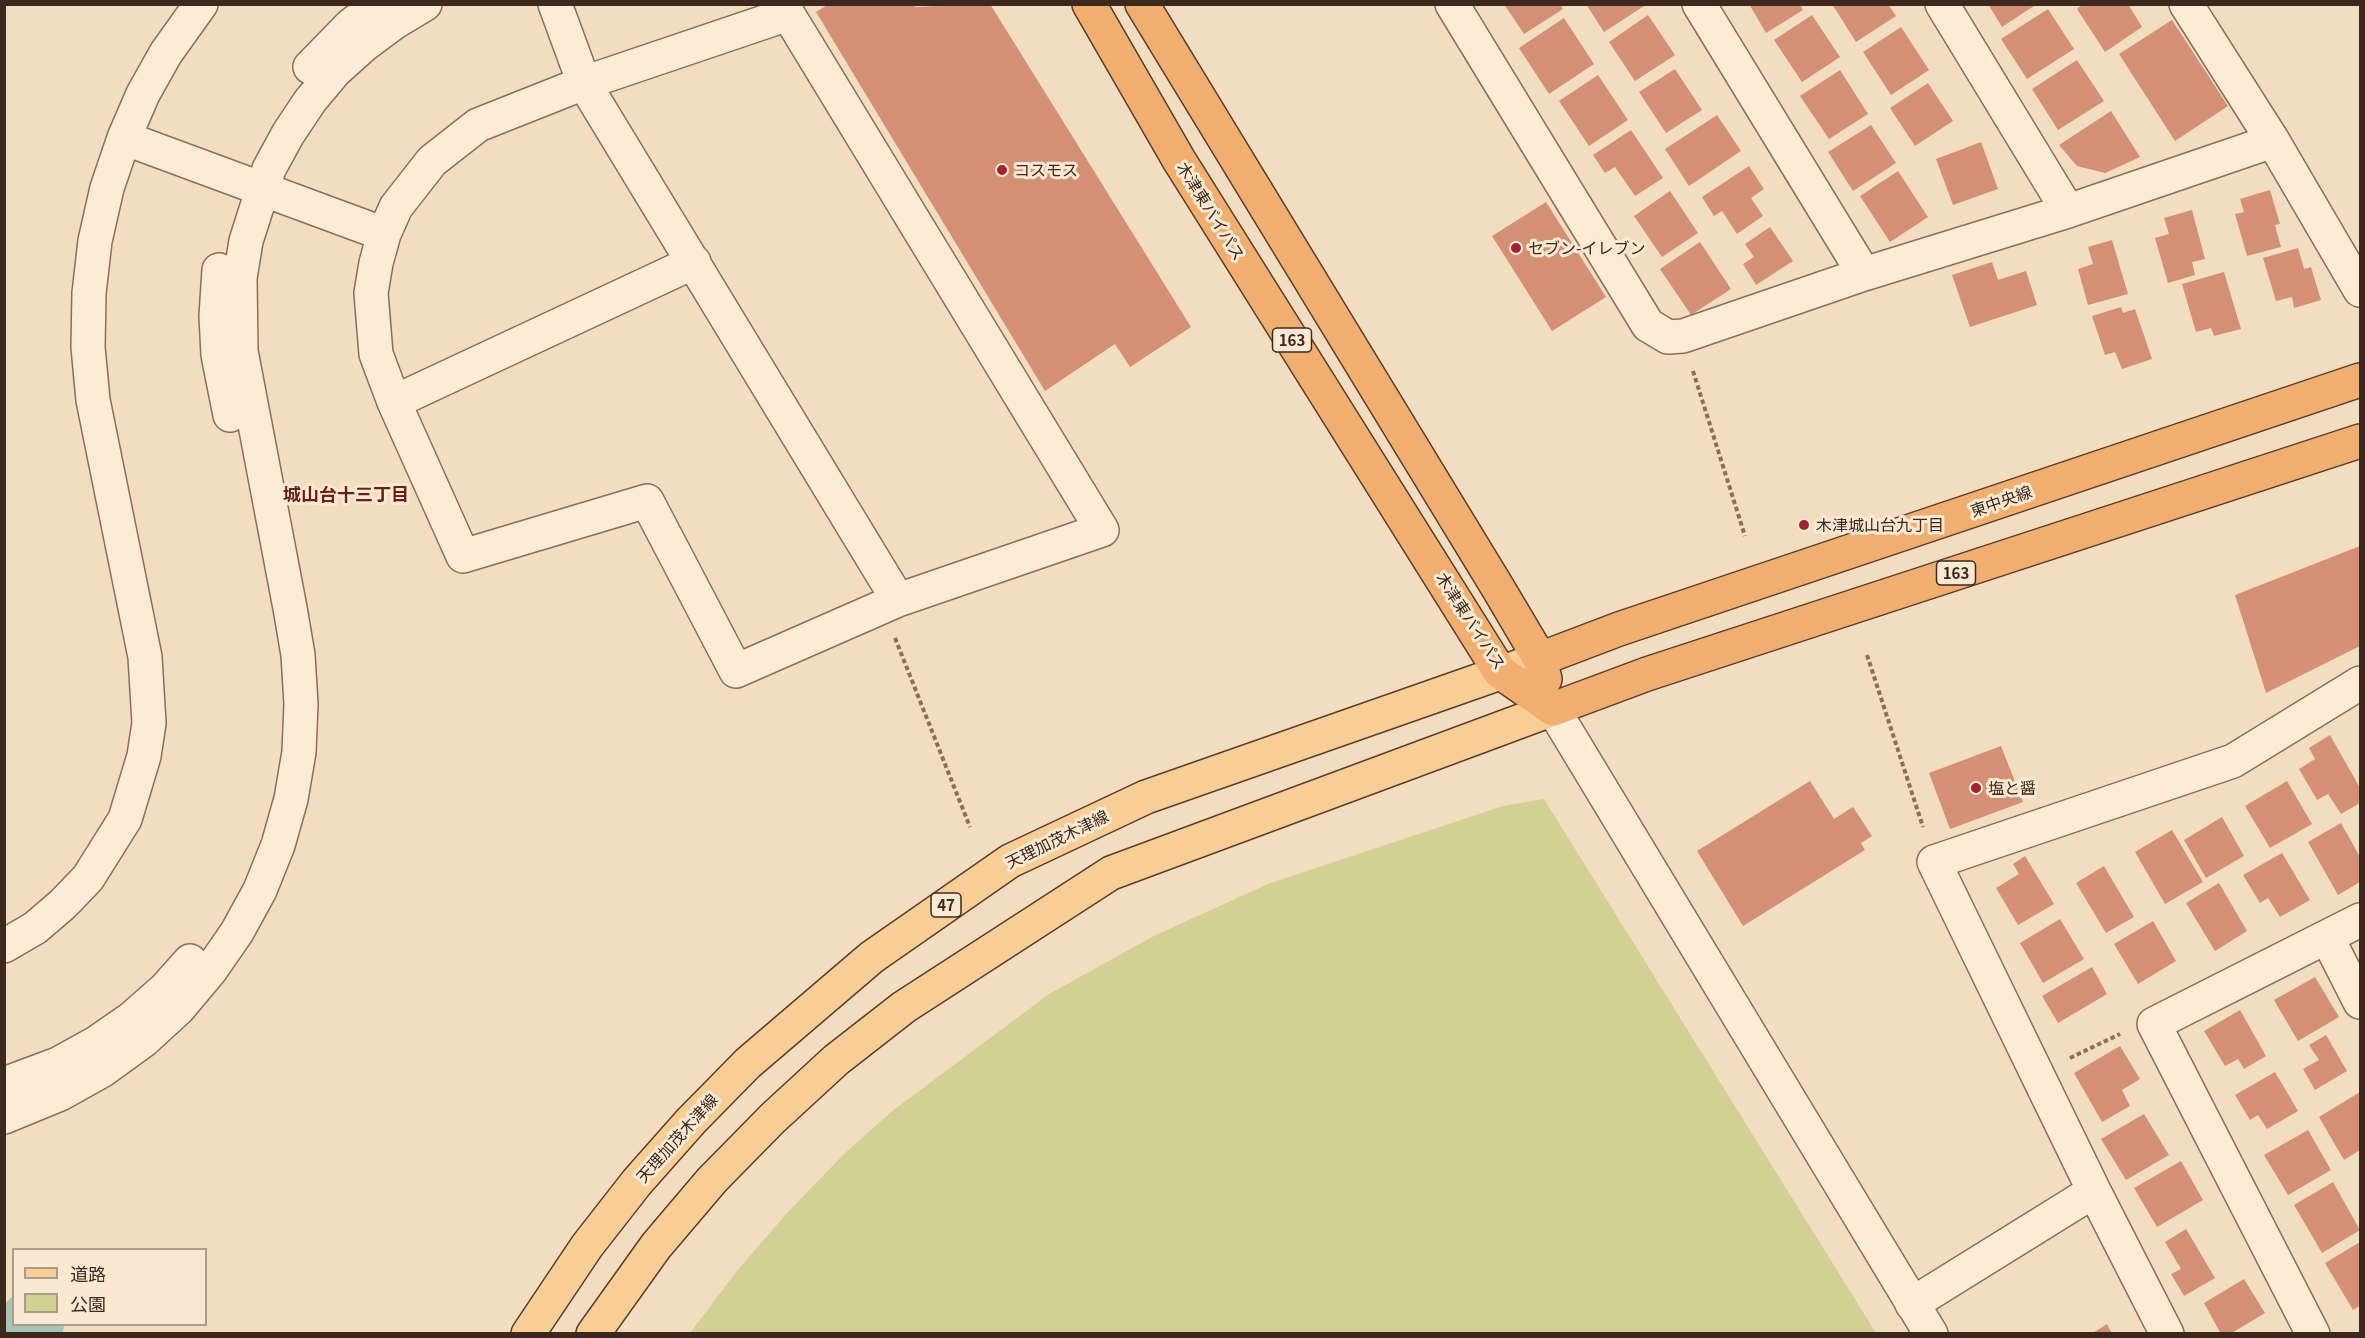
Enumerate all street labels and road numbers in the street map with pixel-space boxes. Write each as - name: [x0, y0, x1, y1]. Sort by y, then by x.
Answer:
- street label: 木津東バイパス: [1173, 158, 1249, 264]
- road number: 163: [1272, 328, 1312, 352]
- street label: 東中央線: [1968, 482, 2034, 520]
- road number: 163: [1936, 561, 1976, 585]
- street label: 木津東バイパス: [1432, 569, 1510, 673]
- street label: 天理加茂木津線: [1002, 806, 1112, 872]
- road number: 47: [931, 893, 961, 917]
- street label: 天理加茂木津線: [632, 1090, 722, 1186]

